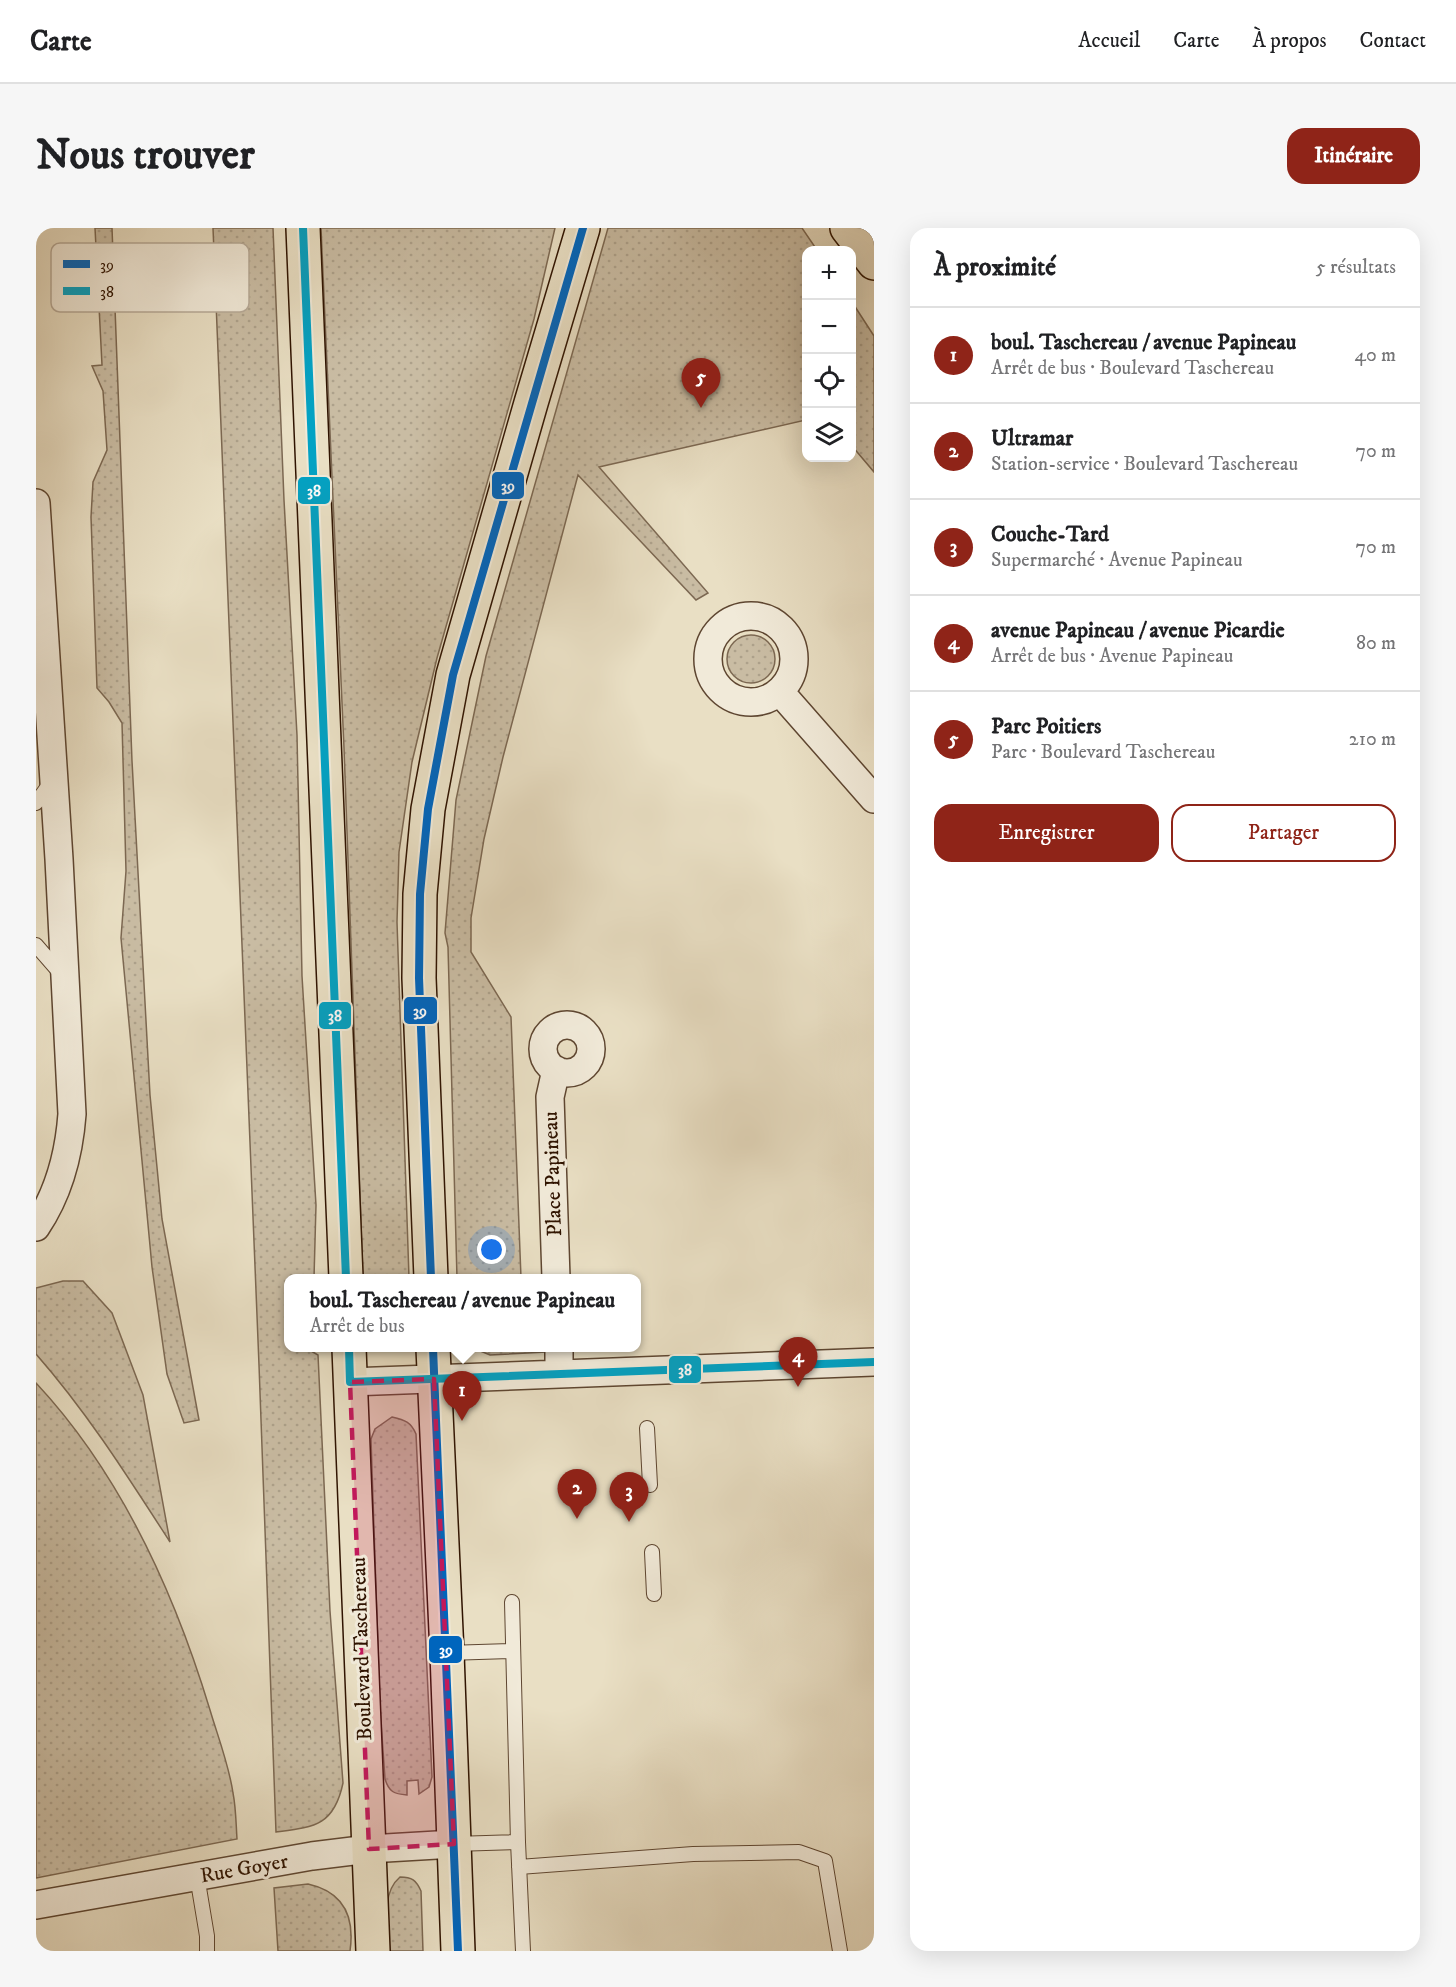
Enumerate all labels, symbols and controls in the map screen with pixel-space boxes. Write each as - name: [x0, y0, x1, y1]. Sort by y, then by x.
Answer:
- text: Carte: [30, 24, 92, 59]
- text: Accueil: [1078, 28, 1140, 54]
- text: Carte: [1173, 28, 1219, 54]
- text: À propos: [1252, 28, 1327, 54]
- text: Contact: [1360, 28, 1426, 54]
- button: Itinéraire: [1287, 128, 1420, 184]
- text: Nous trouver: [36, 130, 255, 182]
- legend: [51, 243, 249, 312]
- map controls: [802, 246, 856, 462]
- button: +: [802, 246, 856, 300]
- text: À proximité: [934, 251, 1056, 284]
- text: 39: [100, 255, 114, 275]
- text: 5 résultats: [1316, 255, 1396, 280]
- text: 38: [100, 282, 114, 302]
- button: −: [802, 300, 856, 354]
- text: boul. Taschereau / avenue Papineau: [991, 329, 1296, 356]
- text: 1: [950, 343, 957, 368]
- text: 40 m: [1354, 343, 1396, 368]
- button: locate: [802, 354, 856, 408]
- text: Arrêt de bus · Boulevard Taschereau: [991, 356, 1274, 381]
- pin: 5: [682, 358, 720, 408]
- button: layers: [802, 408, 856, 462]
- text: Ultramar: [991, 425, 1073, 452]
- text: 2: [949, 439, 958, 464]
- text: 70 m: [1355, 439, 1396, 464]
- text: Station-service · Boulevard Taschereau: [991, 452, 1298, 477]
- line badge: 39: [491, 471, 525, 500]
- line badge: 38: [297, 476, 331, 505]
- text: 39: [501, 476, 515, 496]
- text: 38: [307, 481, 321, 501]
- text: Couche-Tard: [991, 521, 1109, 548]
- text: 3: [950, 535, 957, 560]
- text: 70 m: [1355, 535, 1396, 560]
- text: Supermarché · Avenue Papineau: [991, 548, 1243, 573]
- text: avenue Papineau / avenue Picardie: [991, 617, 1285, 644]
- text: 4: [948, 631, 959, 656]
- text: 80 m: [1356, 631, 1396, 656]
- text: Arrêt de bus · Avenue Papineau: [991, 644, 1233, 669]
- text: Parc Poitiers: [991, 713, 1101, 740]
- text: 5: [949, 727, 958, 752]
- text: 210 m: [1349, 727, 1396, 752]
- text: Parc · Boulevard Taschereau: [991, 740, 1215, 765]
- button: Enregistrer: [934, 804, 1159, 862]
- button: Partager: [1171, 804, 1396, 862]
- line badge: 39: [403, 996, 438, 1025]
- line badge: 38: [318, 1001, 352, 1030]
- text: 39: [413, 1001, 427, 1021]
- text: 38: [328, 1006, 342, 1026]
- street label: Place Papineau: [538, 1111, 568, 1237]
- your location: [477, 1235, 506, 1264]
- popup: [284, 1274, 641, 1352]
- text: boul. Taschereau / avenue Papineau: [310, 1287, 615, 1314]
- text: Arrêt de bus: [310, 1314, 405, 1339]
- pin: 4: [778, 1338, 818, 1387]
- line badge: 38: [668, 1355, 702, 1384]
- text: 38: [678, 1360, 692, 1380]
- pin: 1: [442, 1372, 482, 1421]
- pin: 2: [558, 1470, 596, 1519]
- pin: 3: [610, 1472, 648, 1522]
- street label: Boulevard Taschereau: [346, 1557, 378, 1741]
- line badge: 39: [428, 1635, 463, 1664]
- text: 39: [439, 1640, 453, 1660]
- street label: Rue Goyer: [198, 1848, 290, 1889]

